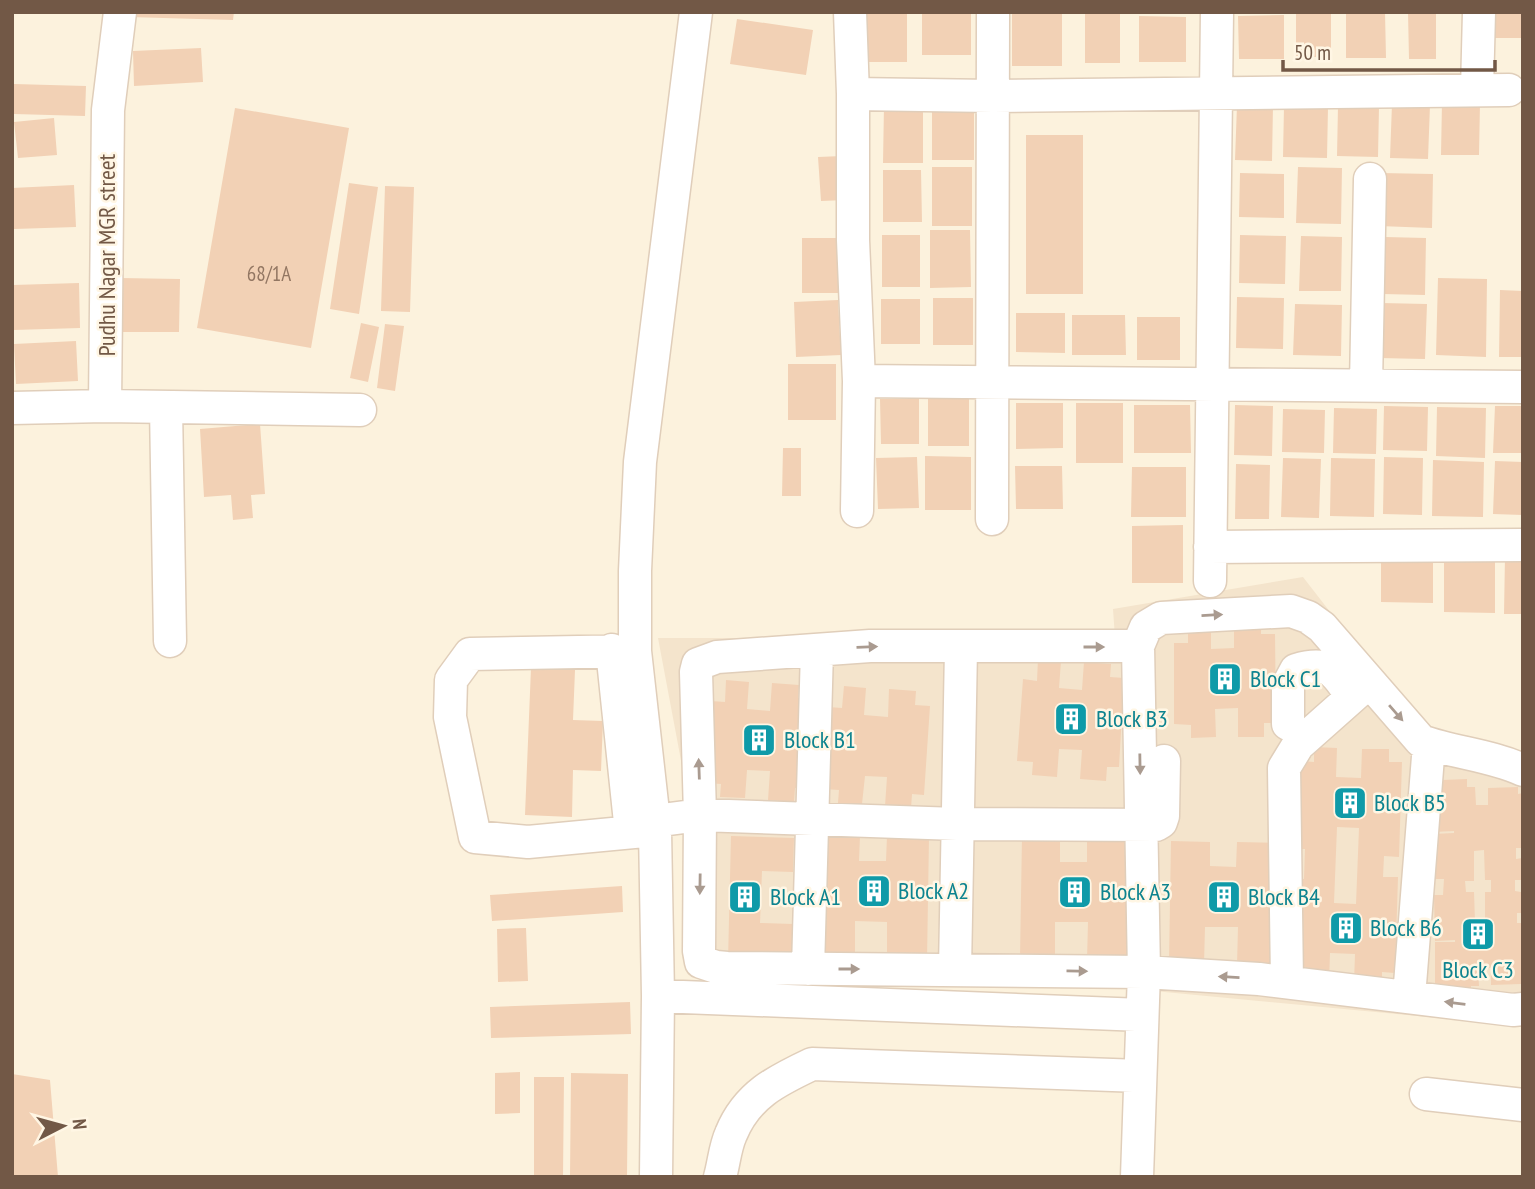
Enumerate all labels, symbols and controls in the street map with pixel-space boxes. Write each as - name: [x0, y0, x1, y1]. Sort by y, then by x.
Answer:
- scale bar: [1283, 28, 1495, 72]
- text: 50 m: [1294, 39, 1331, 66]
- street label: Pudhu Nagar MGR street: [91, 153, 122, 356]
- house number: 68/1A: [247, 260, 291, 287]
- one-way arrow: [1201, 610, 1223, 621]
- one-way arrow: [856, 641, 878, 652]
- one-way arrow: [1084, 641, 1106, 653]
- building icon: Block C1: [1206, 660, 1244, 698]
- place label: Block C1: [1250, 663, 1321, 694]
- building icon: Block B3: [1052, 700, 1090, 738]
- place label: Block B3: [1096, 703, 1168, 734]
- one-way arrow: [1388, 704, 1403, 721]
- building icon: Block B1: [740, 721, 778, 759]
- place label: Block B1: [784, 724, 856, 755]
- one-way arrow: [1134, 753, 1146, 775]
- one-way arrow: [693, 758, 704, 780]
- building icon: Block B5: [1331, 784, 1369, 822]
- place label: Block B5: [1374, 787, 1446, 818]
- building icon: Block A2: [855, 872, 893, 910]
- one-way arrow: [694, 873, 705, 895]
- building icon: Block A3: [1056, 873, 1094, 911]
- place label: Block A2: [898, 875, 969, 906]
- place label: Block A3: [1100, 876, 1171, 907]
- building icon: Block A1: [726, 878, 764, 916]
- building icon: Block B4: [1205, 878, 1243, 916]
- place label: Block A1: [770, 881, 841, 912]
- place label: Block B4: [1248, 881, 1320, 912]
- building icon: Block B6: [1327, 909, 1365, 947]
- place label: Block B6: [1370, 912, 1442, 943]
- building icon: Block C3: [1459, 915, 1497, 953]
- place label: Block C3: [1442, 954, 1514, 985]
- one-way arrow: [838, 964, 860, 975]
- one-way arrow: [1066, 966, 1088, 977]
- one-way arrow: [1218, 972, 1240, 983]
- one-way arrow: [1444, 998, 1466, 1009]
- north arrow: [28, 1091, 98, 1161]
- text: N: [67, 1118, 92, 1131]

